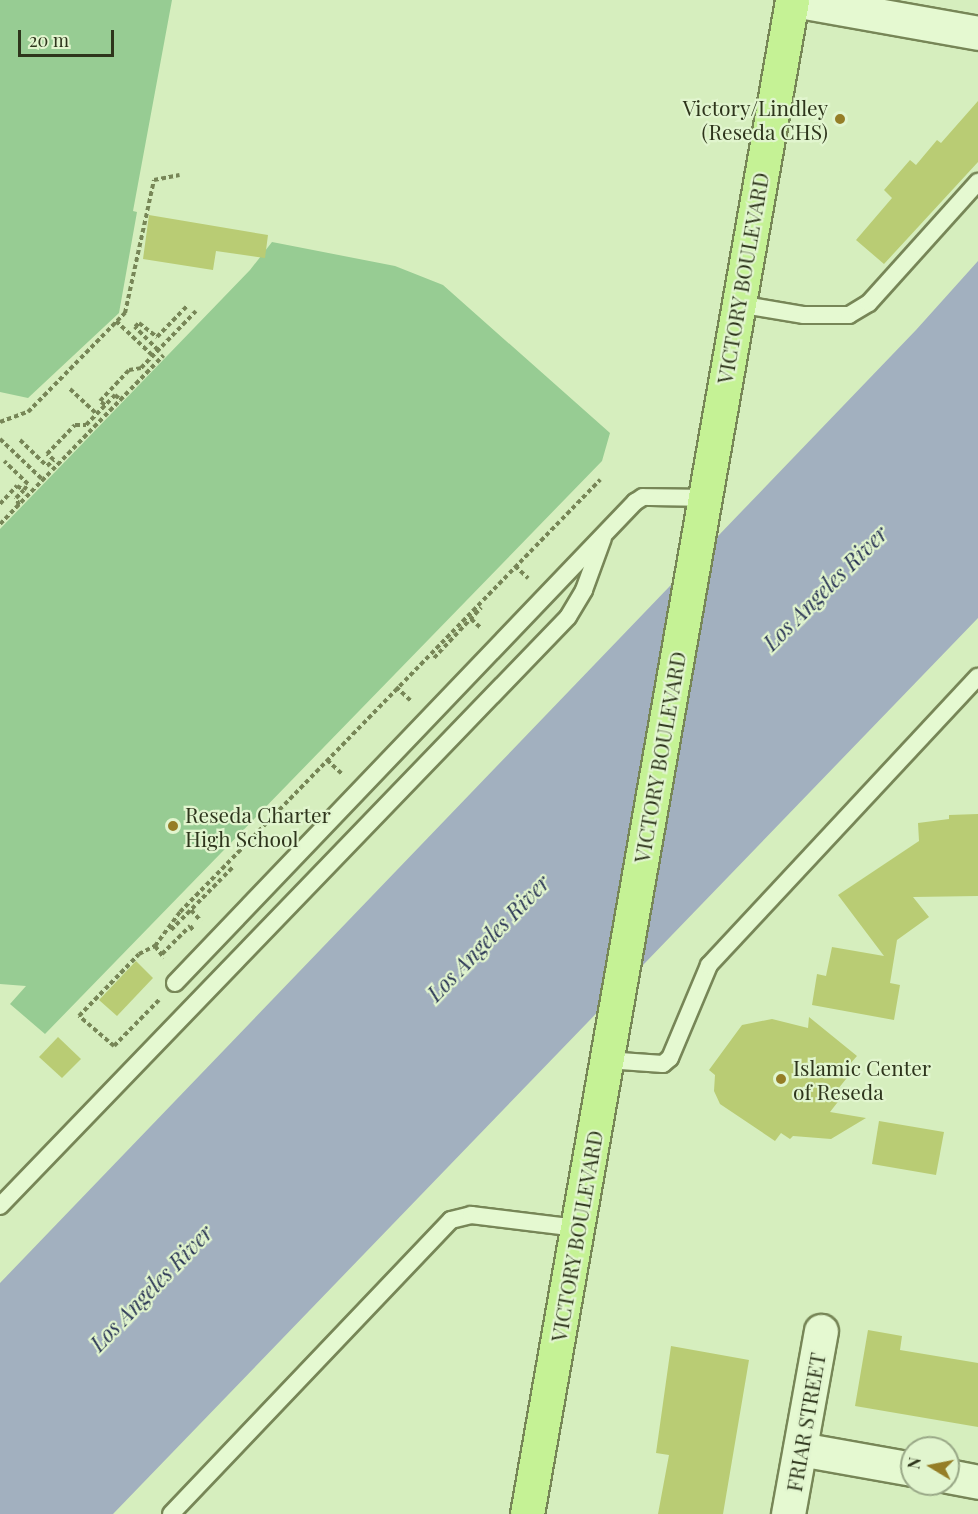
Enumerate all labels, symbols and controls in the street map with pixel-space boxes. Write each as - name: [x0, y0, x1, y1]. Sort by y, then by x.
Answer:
- scale bar: [21, 18, 117, 56]
- text: 20 m: [29, 28, 69, 52]
- place label: Victory/Lindley (Reseda CHS): [683, 94, 828, 144]
- marker: Victory/Lindley (Reseda CHS): [833, 112, 847, 126]
- street label: VICTORY BOULEVARD: [711, 170, 773, 386]
- water label: Los Angeles River: [757, 520, 893, 656]
- street label: VICTORY BOULEVARD: [628, 649, 690, 865]
- place label: Reseda Charter High School: [185, 801, 331, 851]
- marker: Reseda Charter High School: [166, 819, 180, 833]
- water label: Los Angeles River: [421, 870, 555, 1006]
- place label: Islamic Center of Reseda: [793, 1054, 931, 1104]
- marker: Islamic Center of Reseda: [774, 1072, 788, 1086]
- street label: VICTORY BOULEVARD: [545, 1128, 607, 1344]
- water label: Los Angeles River: [84, 1220, 218, 1356]
- street label: FRIAR STREET: [780, 1350, 830, 1494]
- north arrow: [900, 1436, 960, 1496]
- text: N: [902, 1456, 925, 1471]

